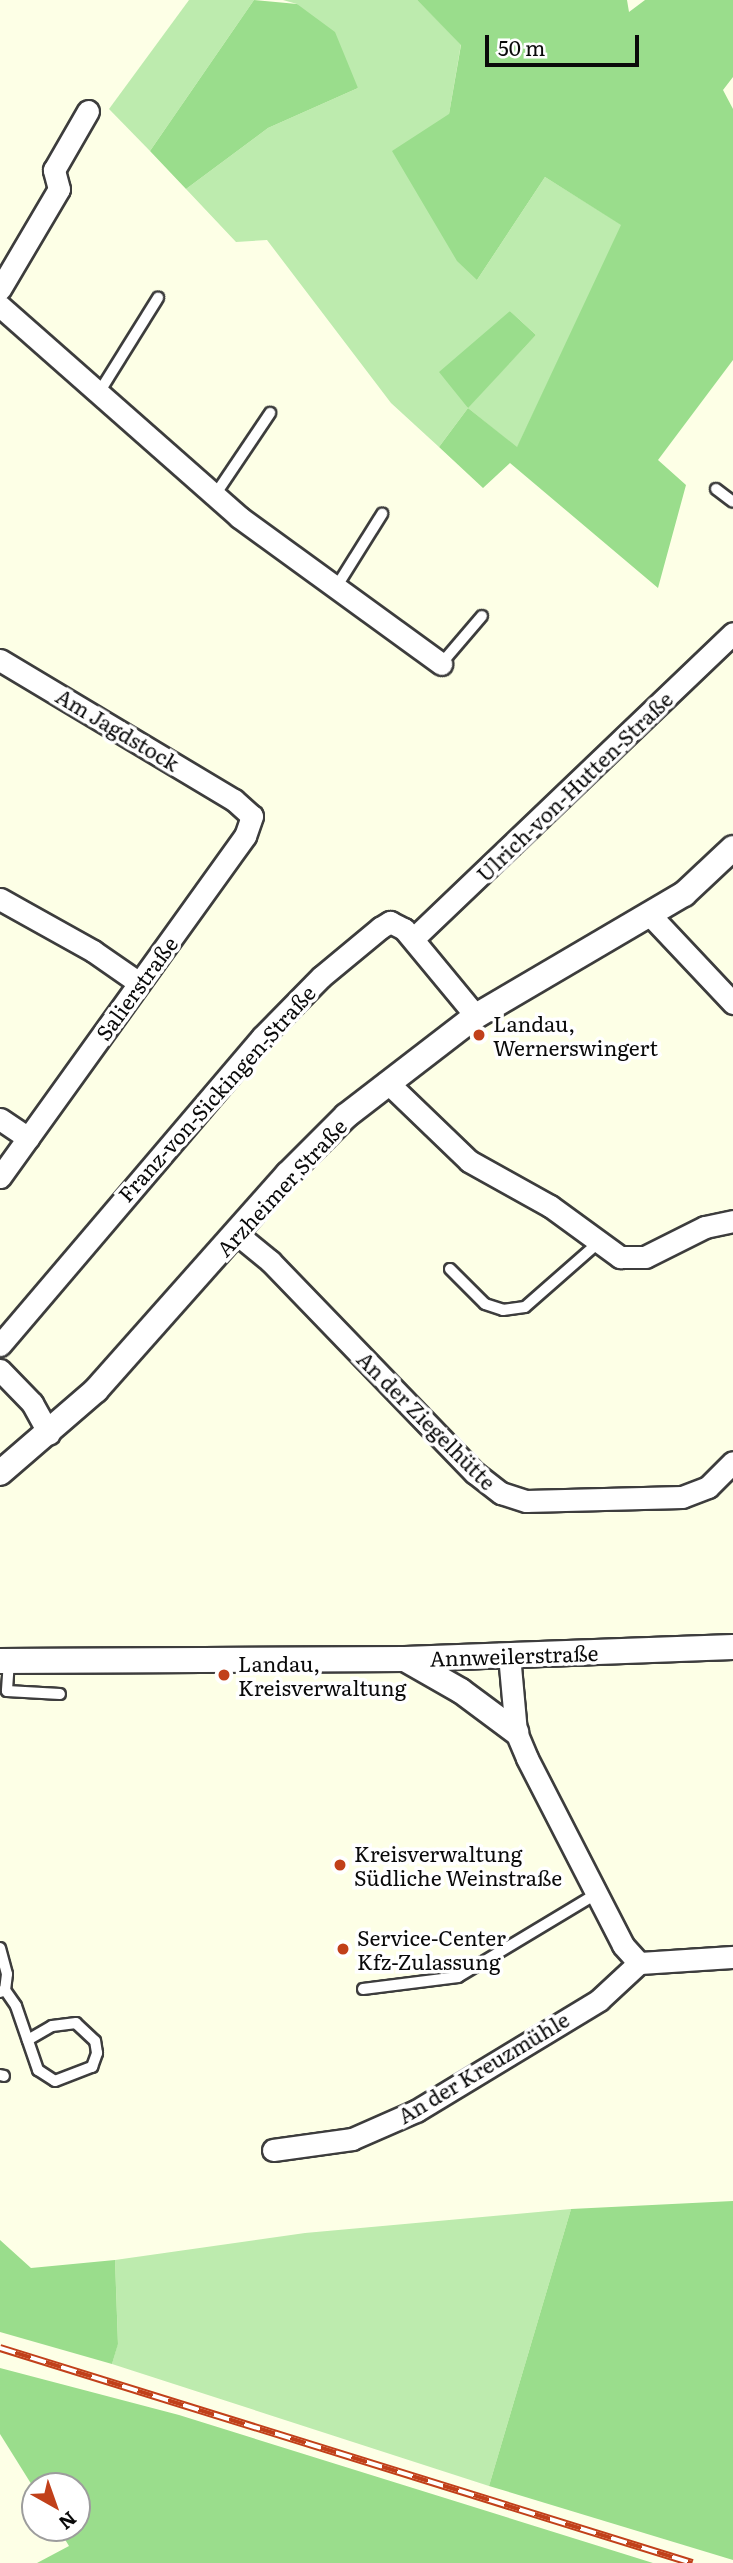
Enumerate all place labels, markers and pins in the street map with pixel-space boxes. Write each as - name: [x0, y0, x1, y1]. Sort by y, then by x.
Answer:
- place label: Landau, Wernerswingert: [493, 1010, 658, 1060]
- marker: Landau, Wernerswingert: [471, 1027, 487, 1043]
- place label: Landau, Kreisverwaltung: [238, 1650, 406, 1700]
- marker: Landau, Kreisverwaltung: [216, 1667, 232, 1683]
- place label: Kreisverwaltung Südliche Weinstraße: [354, 1840, 562, 1890]
- marker: Kreisverwaltung Südliche Weinstraße: [332, 1857, 348, 1873]
- place label: Service-Center Kfz-Zulassung: [357, 1924, 506, 1974]
- marker: Service-Center Kfz-Zulassung: [335, 1941, 351, 1957]

